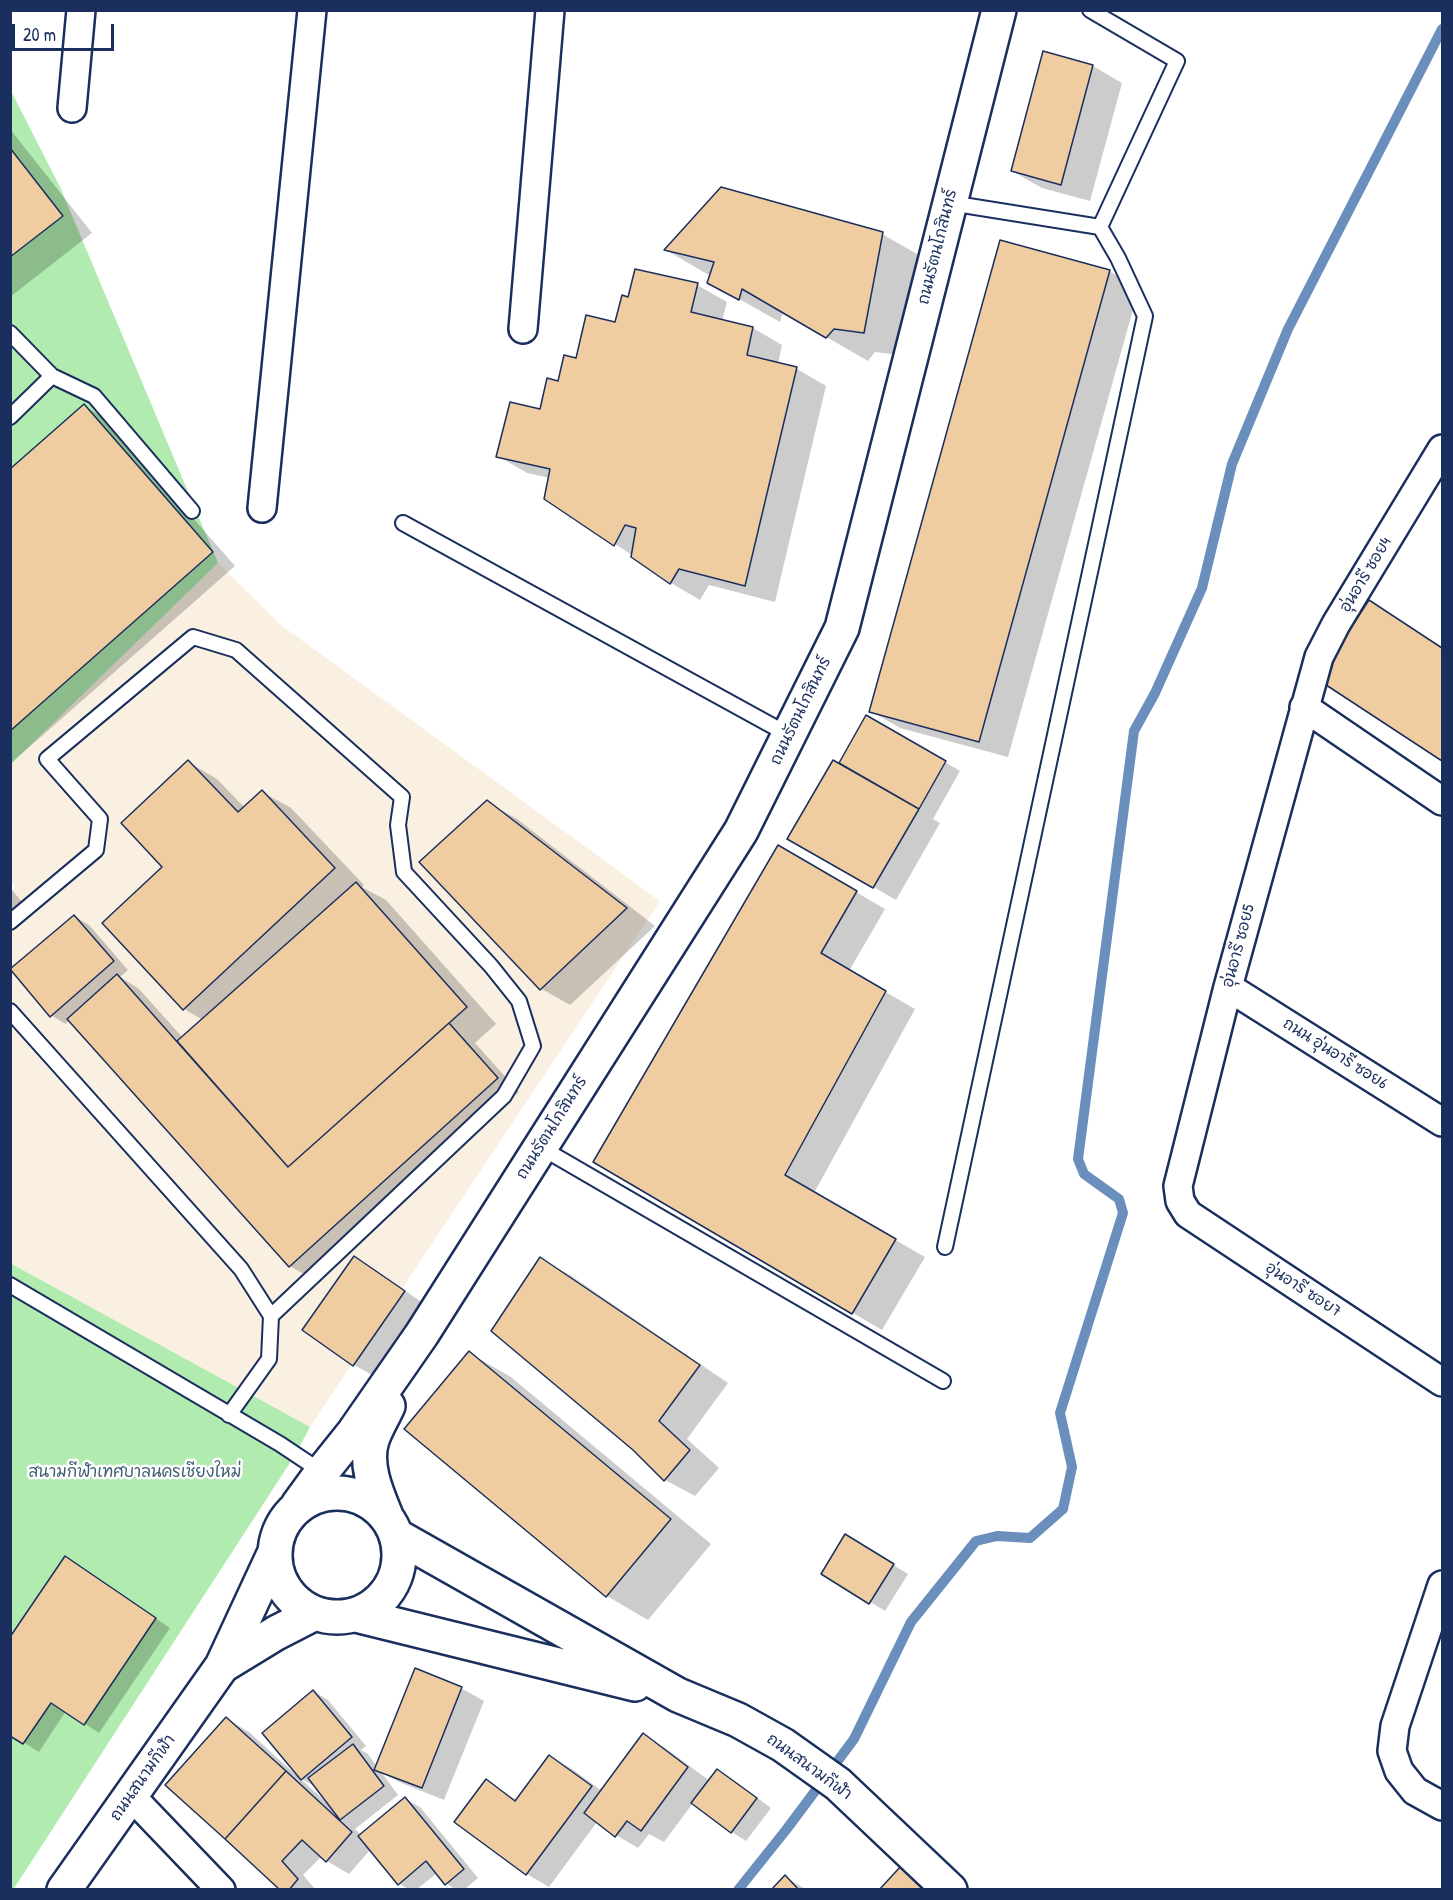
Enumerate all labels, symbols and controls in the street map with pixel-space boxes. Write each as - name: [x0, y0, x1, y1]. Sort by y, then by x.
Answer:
- scale bar: [15, 12, 117, 50]
- text: 20 m: [23, 22, 56, 47]
- street label: ถนนรัตนโกสินทร์: [914, 187, 962, 307]
- street label: อุ่นอารี ซอย4: [1336, 534, 1396, 616]
- street label: ถนนรัตนโกสินทร์: [767, 654, 835, 768]
- street label: อุ่นอารี ซอย5: [1219, 902, 1259, 990]
- street label: ถนน อุ่นอารี ซอย6: [1279, 1014, 1391, 1094]
- street label: ถนนรัตนโกสินทร์: [513, 1073, 591, 1183]
- street label: อุ่นอารี ซอย7: [1262, 1258, 1344, 1322]
- park label: สนามกีฬาเทศบาลนครเชียงใหม่: [29, 1463, 241, 1483]
- street label: ถนนสนามกีฬา: [763, 1730, 855, 1804]
- street label: ถนนสนามกีฬา: [106, 1731, 180, 1825]

